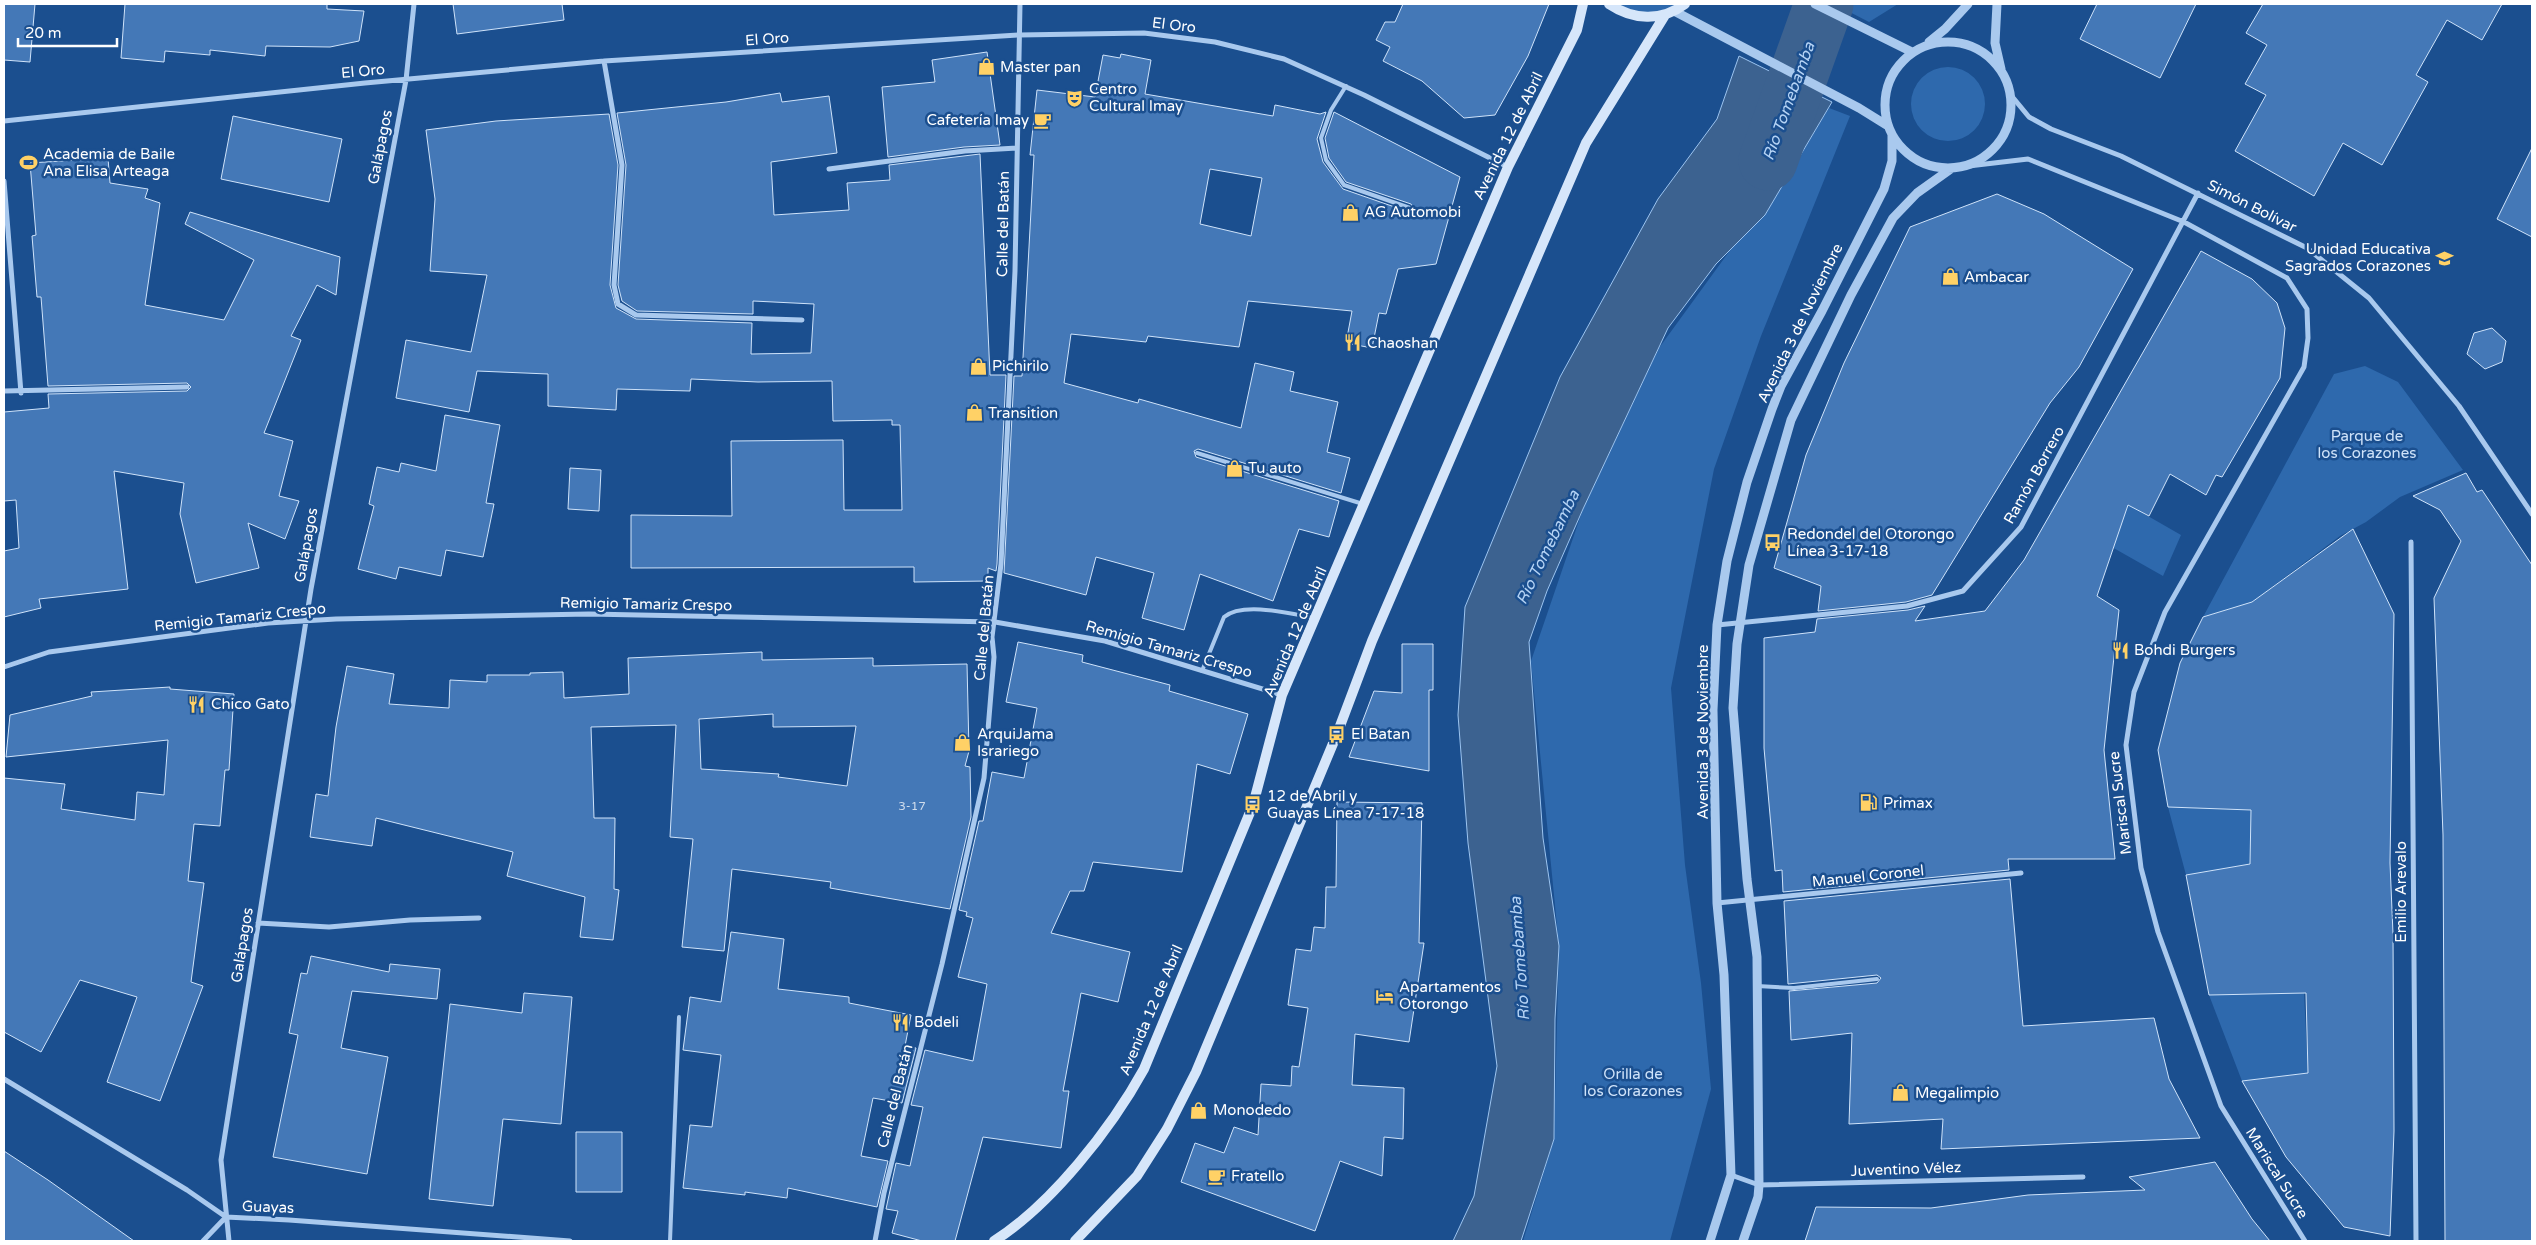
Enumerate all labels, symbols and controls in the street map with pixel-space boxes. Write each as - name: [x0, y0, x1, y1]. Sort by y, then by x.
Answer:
- street label: El Oro: [1151, 13, 1197, 37]
- scale bar: [18, 15, 116, 47]
- text: 20 m: [25, 24, 62, 42]
- street label: El Oro: [744, 28, 790, 50]
- water label: Río Tomebamba: [1758, 39, 1820, 163]
- shop icon: Master pan: [976, 57, 996, 77]
- place label: Master pan: [1000, 58, 1081, 76]
- street label: El Oro: [340, 60, 386, 82]
- street label: Avenida 12 de Abril: [1469, 69, 1547, 203]
- place label: Centro Cultural Imay: [1089, 80, 1183, 115]
- theatre icon: Centro Cultural Imay: [1065, 88, 1085, 108]
- street label: Galápagos: [364, 108, 396, 186]
- cafe icon: Cafetería Imay: [1033, 110, 1053, 130]
- place label: Cafetería Imay: [926, 111, 1029, 129]
- place label: Academia de Baile Ana Elisa Arteaga: [43, 145, 175, 180]
- sports icon: Academia de Baile Ana Elisa Arteaga: [19, 153, 39, 173]
- street label: Calle del Batán: [993, 171, 1013, 277]
- street label: Simón Bolívar: [2204, 176, 2300, 236]
- shop icon: AG Automobi: [1340, 202, 1360, 222]
- place label: AG Automobi: [1364, 203, 1461, 221]
- street label: Avenida 3 de Noviembre: [1754, 240, 1846, 406]
- place label: Unidad Educativa Sagrados Corazones: [2285, 240, 2431, 275]
- school or university icon: Unidad Educativa Sagrados Corazones: [2435, 248, 2455, 268]
- shop icon: Ambacar: [1940, 267, 1960, 287]
- place label: Ambacar: [1964, 268, 2029, 286]
- restaurant icon: Chaoshan: [1343, 333, 1363, 353]
- place label: Chaoshan: [1367, 334, 1438, 352]
- shop icon: Pichirilo: [968, 356, 988, 376]
- place label: Pichirilo: [992, 357, 1049, 375]
- shop icon: Transition: [964, 403, 984, 423]
- place label: Transition: [988, 404, 1058, 422]
- street label: Ramón Borrero: [2000, 423, 2068, 527]
- park label: Parque de los Corazones: [2318, 427, 2416, 462]
- shop icon: Tu auto: [1224, 458, 1244, 478]
- place label: Tu auto: [1248, 459, 1302, 477]
- water label: Río Tomebamba: [1512, 486, 1585, 608]
- street label: Galápagos: [291, 506, 321, 584]
- place label: Redondel del Otorongo Línea 3-17-18: [1787, 525, 1954, 560]
- bus stop icon: Redondel del Otorongo Línea 3-17-18: [1763, 533, 1783, 553]
- street label: Avenida 12 de Abril: [1259, 564, 1331, 700]
- street label: Calle del Batán: [970, 574, 998, 682]
- street label: Remigio Tamariz Crespo: [560, 593, 732, 615]
- street label: Remigio Tamariz Crespo: [153, 599, 327, 635]
- street label: Remigio Tamariz Crespo: [1084, 617, 1254, 681]
- restaurant icon: Bohdi Burgers: [2110, 640, 2130, 660]
- place label: Bohdi Burgers: [2134, 641, 2236, 659]
- street label: Avenida 3 de Noviembre: [1694, 644, 1712, 820]
- restaurant icon: Chico Gato: [187, 694, 207, 714]
- place label: Chico Gato: [211, 695, 290, 713]
- bus stop icon: El Batan: [1327, 724, 1347, 744]
- place label: ArquiJama Israriego: [977, 725, 1054, 760]
- place label: El Batan: [1351, 725, 1410, 743]
- shop icon: ArquiJama Israriego: [953, 733, 973, 753]
- street label: Mariscal Sucre: [2105, 750, 2135, 856]
- place label: 12 de Abril y Guayas Línea 7-17-18: [1267, 787, 1424, 822]
- fuel station icon: Primax: [1859, 793, 1879, 813]
- place label: Primax: [1883, 794, 1933, 812]
- bus stop icon: 12 de Abril y Guayas Línea 7-17-18: [1243, 795, 1263, 815]
- house number: 3-17: [898, 799, 926, 813]
- street label: Emilio Arevalo: [2392, 841, 2410, 943]
- street label: Manuel Coronel: [1811, 861, 1925, 891]
- water label: Río Tomebamba: [1506, 895, 1534, 1022]
- street label: Galápagos: [227, 906, 257, 984]
- street label: Avenida 12 de Abril: [1115, 942, 1187, 1078]
- place label: Apartamentos Otorongo: [1399, 978, 1501, 1013]
- hotel icon: Apartamentos Otorongo: [1375, 986, 1395, 1006]
- restaurant icon: Bodeli: [890, 1012, 910, 1032]
- place label: Bodeli: [914, 1013, 959, 1031]
- street label: Calle del Batán: [873, 1042, 917, 1150]
- park label: Orilla de los Corazones: [1584, 1065, 1682, 1100]
- shop icon: Megalimpio: [1891, 1083, 1911, 1103]
- place label: Megalimpio: [1915, 1084, 1999, 1102]
- shop icon: Monodedo: [1189, 1100, 1209, 1120]
- place label: Monodedo: [1213, 1101, 1291, 1119]
- street label: Mariscal Sucre: [2242, 1124, 2312, 1222]
- street label: Juventino Vélez: [1850, 1158, 1962, 1180]
- cafe icon: Fratello: [1207, 1166, 1227, 1186]
- place label: Fratello: [1231, 1167, 1284, 1185]
- street label: Guayas: [242, 1197, 294, 1217]

